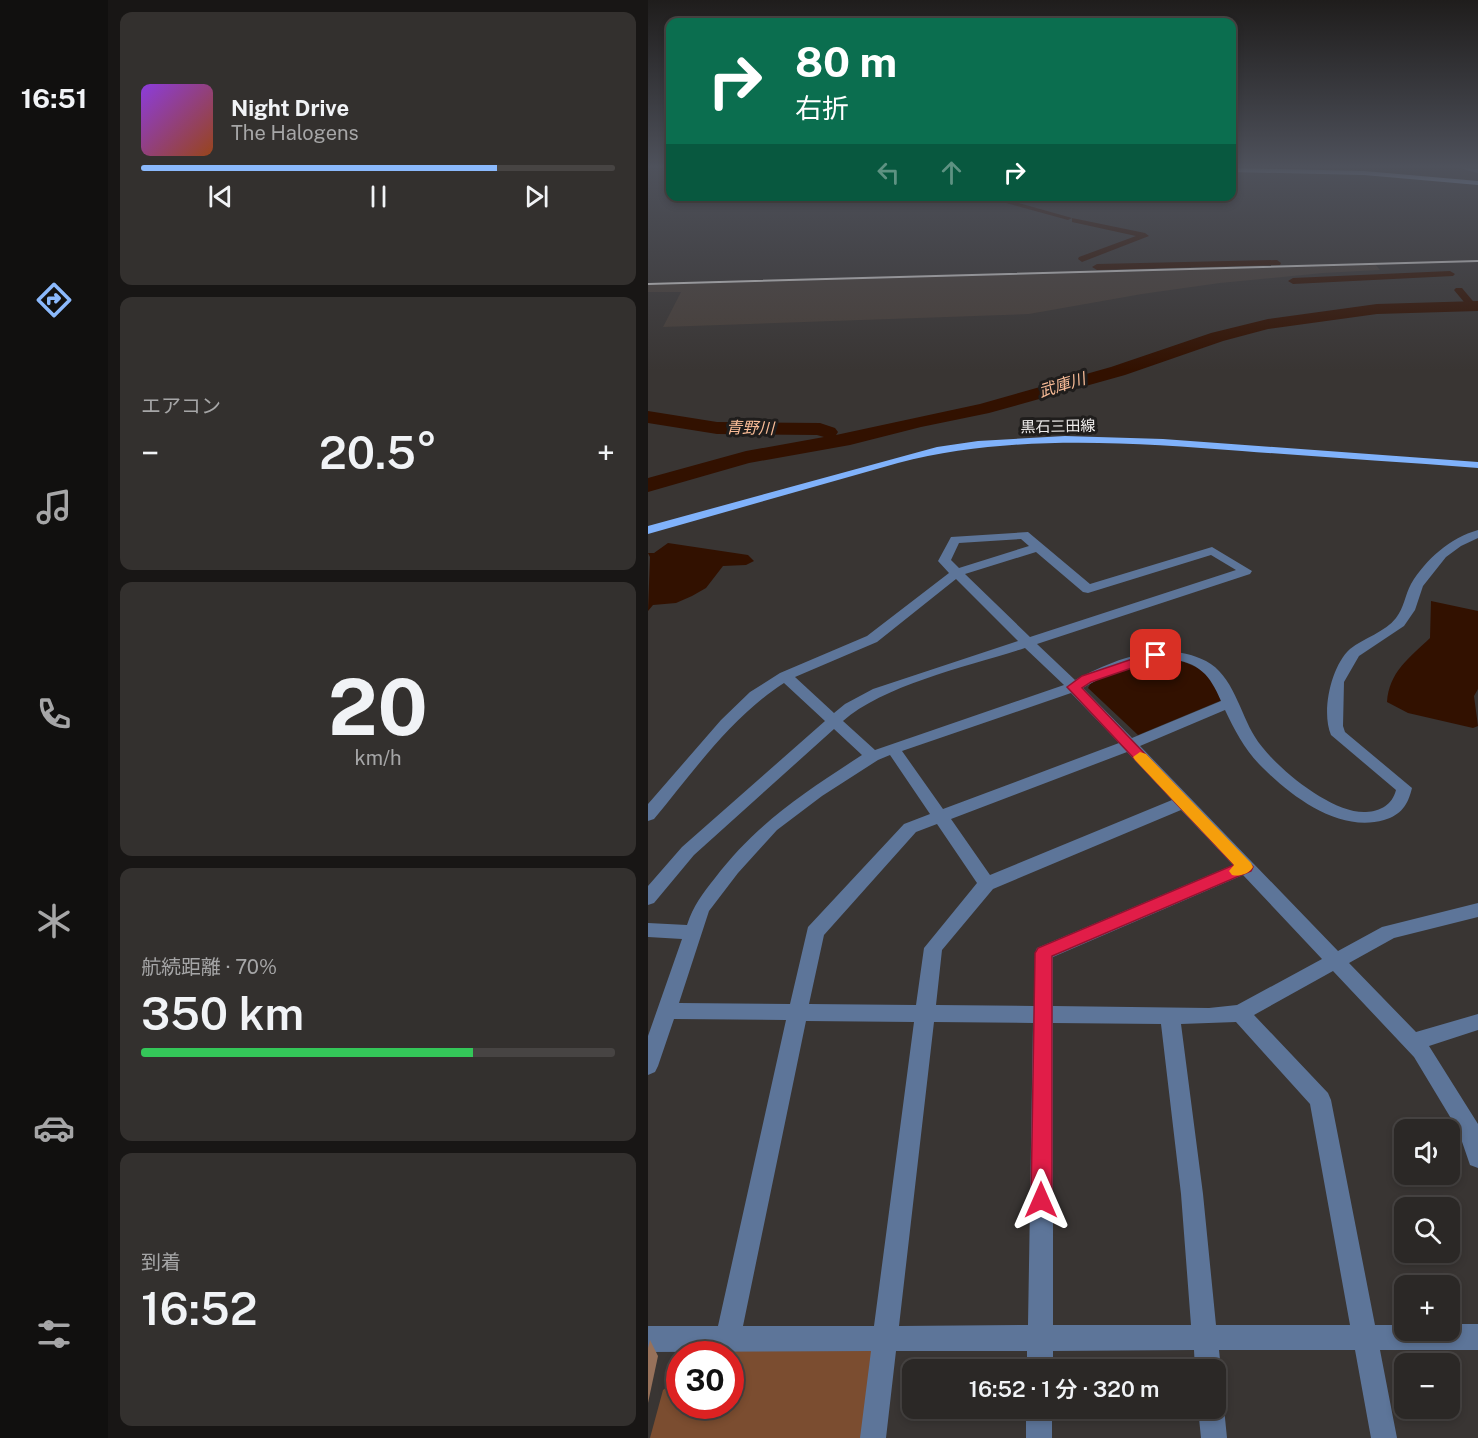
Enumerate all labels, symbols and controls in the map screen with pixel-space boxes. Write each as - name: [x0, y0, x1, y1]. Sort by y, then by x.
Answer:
- text: 80 m: [795, 37, 897, 86]
- icon: right: [696, 42, 774, 120]
- text: 16:51: [21, 82, 87, 114]
- text: 右折: [795, 92, 849, 124]
- text: Night Drive: [231, 95, 349, 121]
- text: The Halogens: [231, 121, 359, 145]
- icon: left: [872, 156, 905, 189]
- icon: ahead: [935, 156, 968, 189]
- icon: right: [998, 156, 1031, 189]
- icon: previous: [204, 180, 237, 213]
- icon: pause: [362, 180, 395, 213]
- icon: next: [520, 180, 553, 213]
- icon: directions: [33, 279, 75, 321]
- water label: 武庫川: [1036, 368, 1090, 401]
- text: エアコン: [141, 394, 221, 418]
- street label: 黒石三田線: [1020, 417, 1096, 435]
- water label: 青野川: [726, 418, 776, 438]
- text: 20.5°: [319, 426, 437, 479]
- text: −: [141, 434, 159, 472]
- text: +: [597, 434, 615, 472]
- icon: music: [33, 486, 75, 528]
- pin: [1130, 629, 1181, 680]
- icon: arrive: [1139, 638, 1172, 671]
- text: 20: [328, 661, 428, 753]
- icon: phone: [33, 693, 75, 735]
- text: km/h: [354, 746, 402, 770]
- icon: climate: [33, 900, 75, 942]
- text: 航続距離 · 70%: [141, 955, 277, 979]
- text: 350 km: [141, 987, 304, 1040]
- icon: car: [33, 1107, 75, 1149]
- map controls: [1394, 1119, 1460, 1419]
- button: sound: [1394, 1119, 1460, 1185]
- position arrow: [1009, 1168, 1073, 1232]
- button: search: [1394, 1197, 1460, 1263]
- text: 到着: [141, 1250, 181, 1274]
- button: +: [1394, 1275, 1460, 1341]
- text: 16:52: [141, 1282, 257, 1335]
- icon: filters: [33, 1313, 75, 1355]
- speed limit sign: 30: [666, 1341, 744, 1419]
- button: −: [1394, 1353, 1460, 1419]
- text: 16:52 · 1 分 · 320 m: [969, 1376, 1159, 1402]

